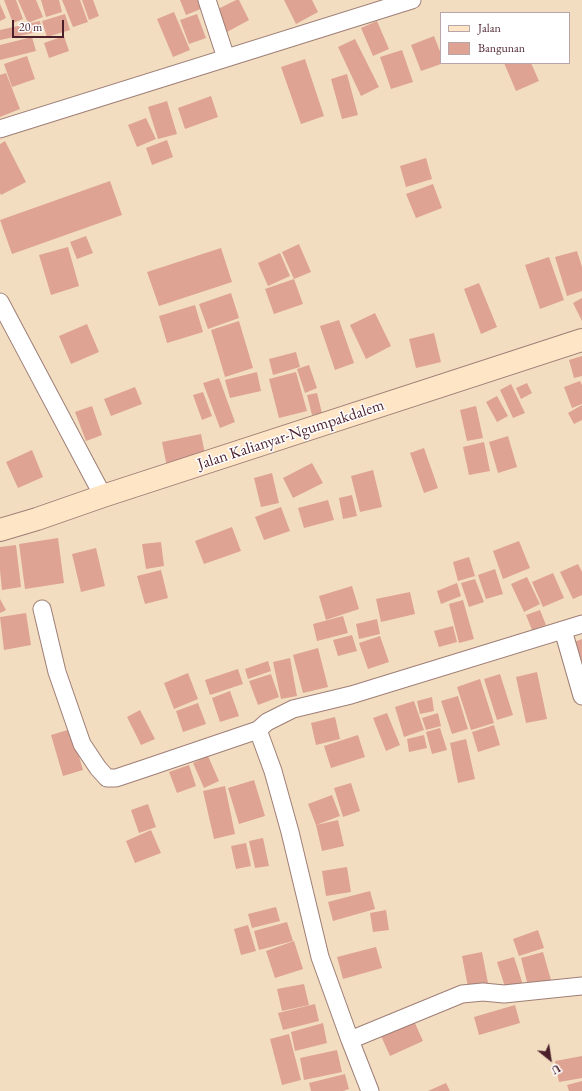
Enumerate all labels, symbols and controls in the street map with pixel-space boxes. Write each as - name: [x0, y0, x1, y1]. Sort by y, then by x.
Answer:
- scale bar: [14, 12, 66, 38]
- legend: [440, 12, 570, 64]
- text: 20 m: [19, 19, 42, 35]
- text: Jalan: [478, 20, 501, 36]
- text: Bangunan: [478, 40, 525, 56]
- street label: Jalan Kalianyar-Ngumpakdalem: [195, 396, 387, 474]
- north arrow: [530, 1039, 570, 1079]
- text: U: [549, 1061, 563, 1078]

